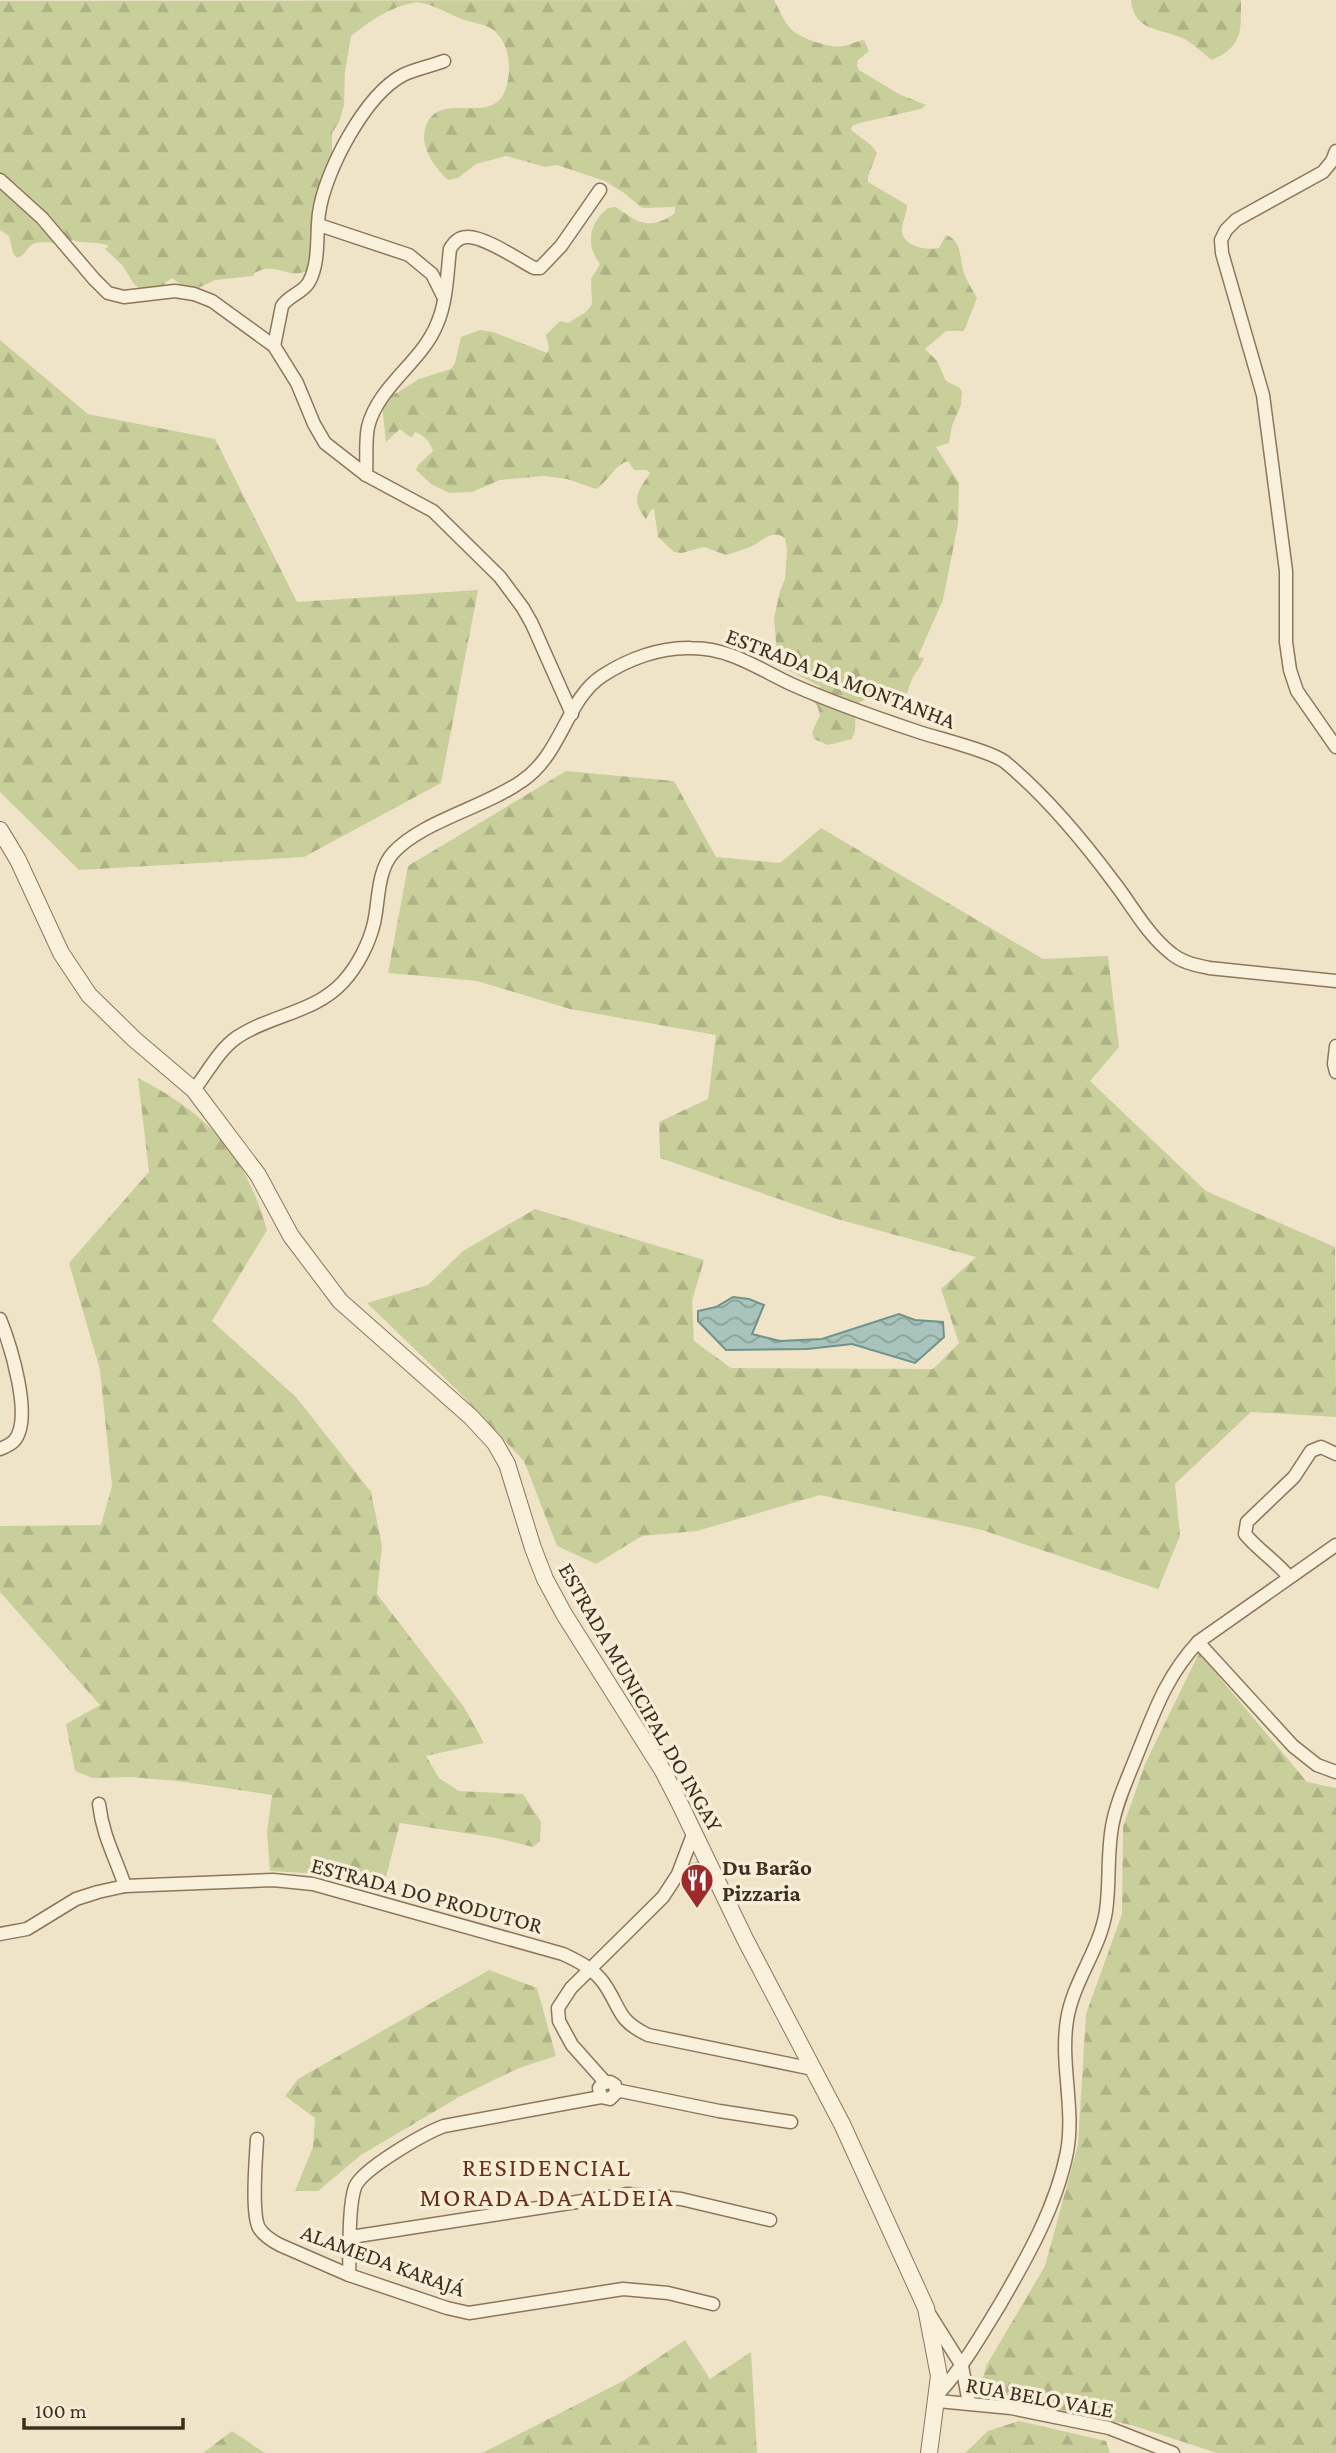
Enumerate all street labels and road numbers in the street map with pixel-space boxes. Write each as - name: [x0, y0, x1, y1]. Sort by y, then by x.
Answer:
- street label: ESTRADA DA MONTANHA: [723, 622, 960, 734]
- street label: ESTRADA MUNICIPAL DO INGAY: [553, 1558, 729, 1837]
- street label: ESTRADA DO PRODUTOR: [308, 1852, 546, 1938]
- street label: ALAMEDA KARAJÁ: [297, 2218, 469, 2302]
- street label: RUA BELO VALE: [964, 2371, 1116, 2423]

